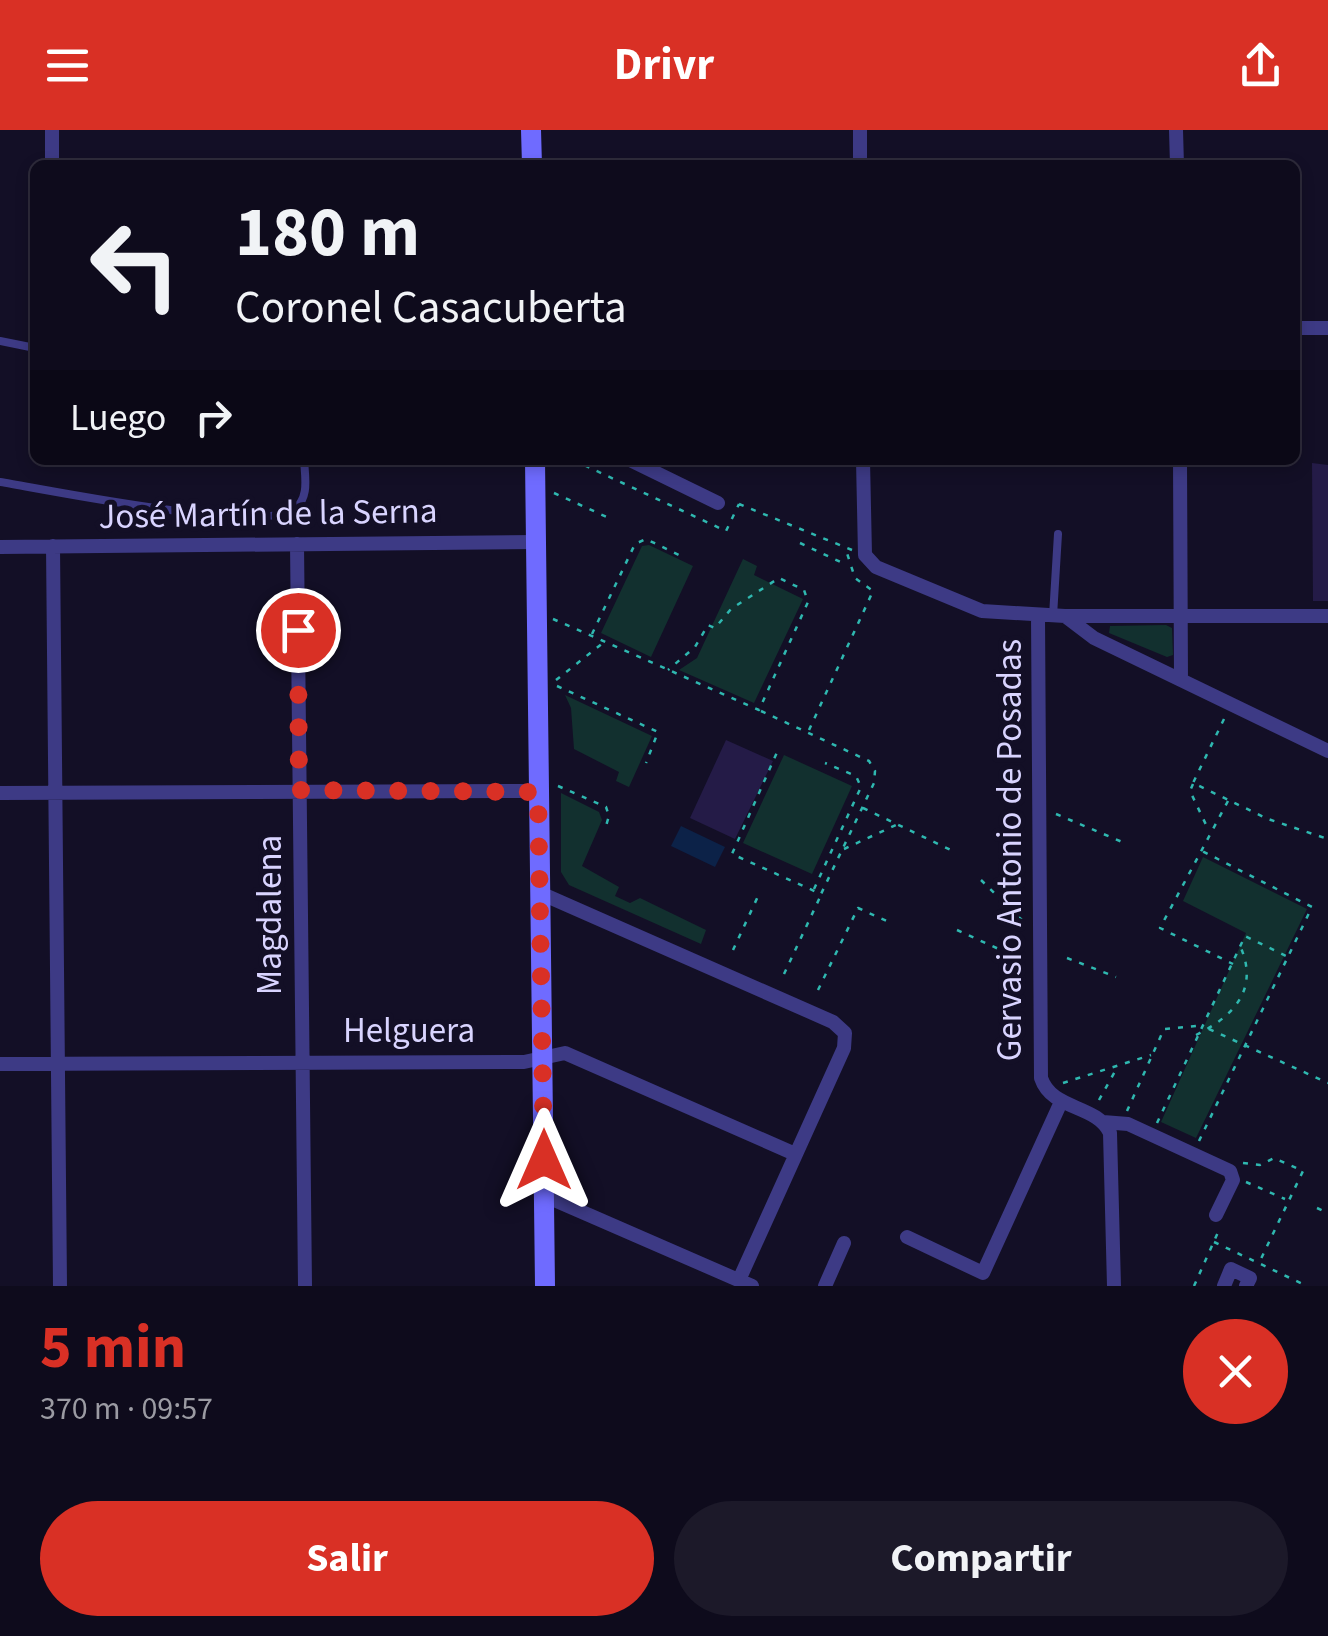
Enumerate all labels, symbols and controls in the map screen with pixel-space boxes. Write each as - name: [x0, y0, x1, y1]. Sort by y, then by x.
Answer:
- text: Drivr: [614, 33, 714, 97]
- icon: menu: [40, 38, 95, 93]
- icon: share: [1233, 38, 1288, 93]
- text: 180 m: [235, 183, 420, 283]
- icon: left: [70, 200, 200, 330]
- text: Coronel Casacuberta: [235, 276, 627, 340]
- icon: right: [186, 390, 241, 445]
- text: Luego: [70, 391, 166, 445]
- street label: José Martín de la Serna: [98, 486, 438, 542]
- pin: [256, 588, 341, 673]
- icon: arrive: [271, 603, 326, 658]
- street label: Gervasio Antonio de Posadas: [985, 639, 1035, 1061]
- street label: Magdalena: [245, 835, 295, 995]
- street label: Helguera: [343, 1006, 475, 1056]
- position arrow: [492, 1108, 596, 1212]
- text: 5 min: [40, 1306, 186, 1391]
- button: close: [1183, 1319, 1288, 1424]
- text: 370 m · 09:57: [40, 1386, 213, 1432]
- button: Salir: [40, 1501, 654, 1616]
- button: Compartir: [674, 1501, 1288, 1616]

